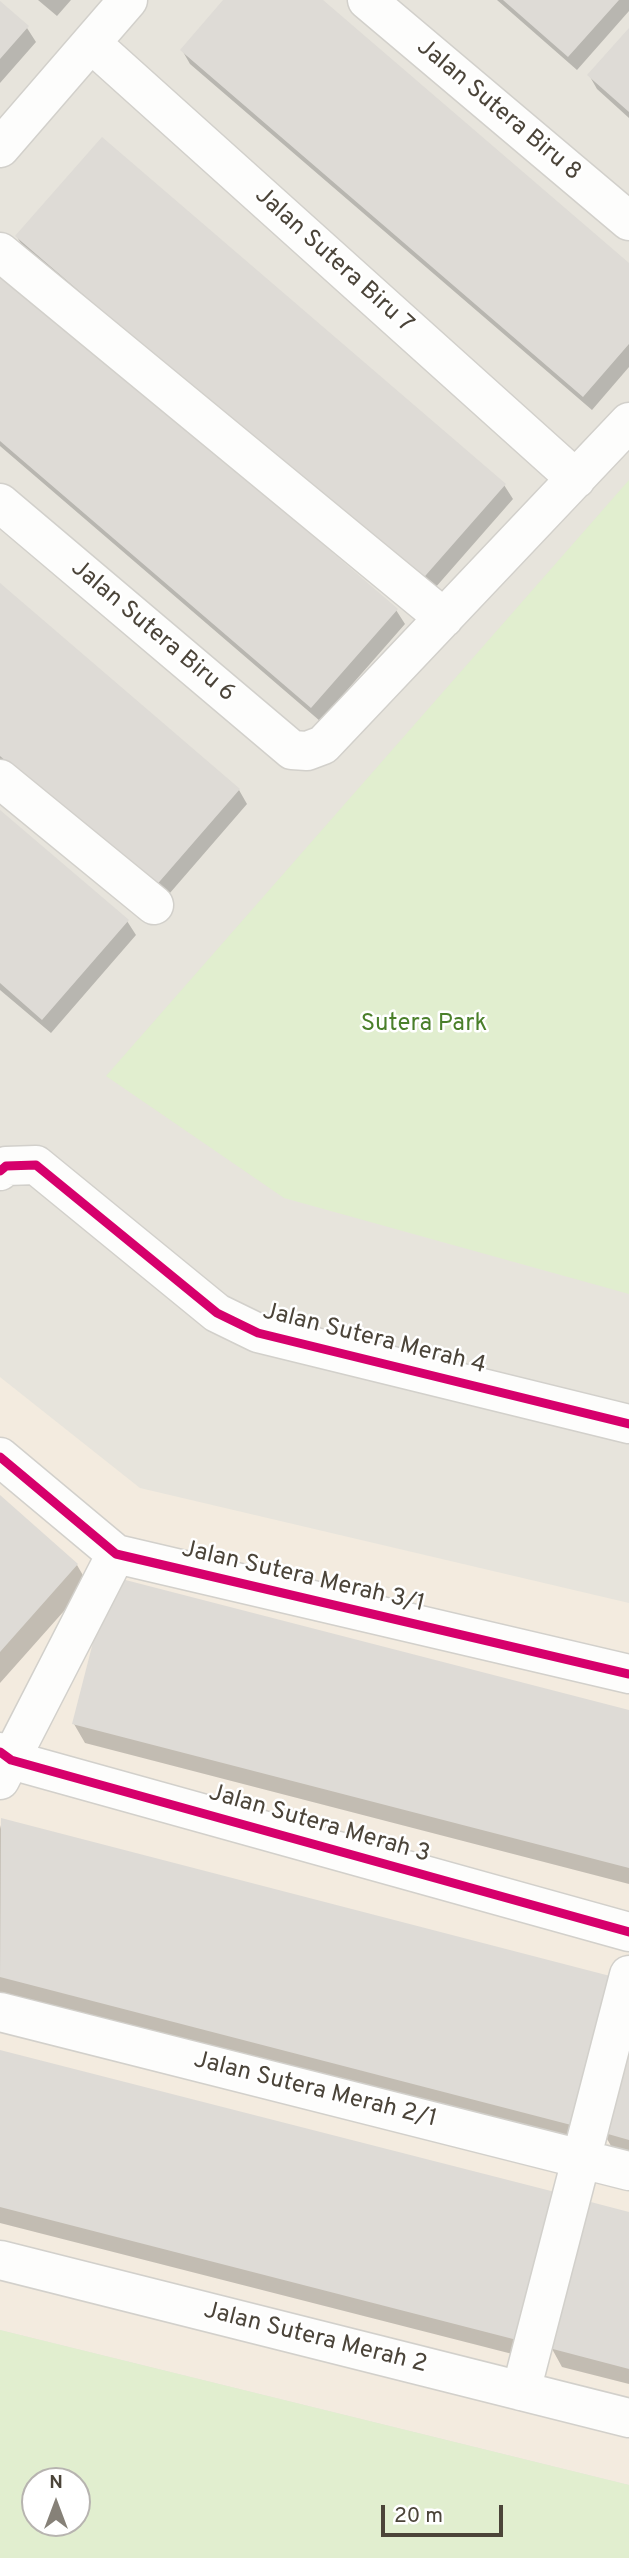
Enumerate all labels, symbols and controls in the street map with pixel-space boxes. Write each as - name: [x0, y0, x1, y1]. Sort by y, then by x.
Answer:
- street label: Jalan Sutera Biru 8: [410, 34, 586, 188]
- street label: Jalan Sutera Biru 7: [248, 182, 418, 340]
- street label: Jalan Sutera Biru 6: [64, 555, 240, 709]
- park label: Sutera Park: [361, 1011, 487, 1039]
- street label: Jalan Sutera Merah 4: [259, 1298, 489, 1382]
- street label: Jalan Sutera Merah 3/1: [179, 1536, 427, 1620]
- street label: Jalan Sutera Merah 3: [205, 1780, 433, 1870]
- street label: Jalan Sutera Merah 2/1: [190, 2047, 440, 2135]
- street label: Jalan Sutera Merah 2: [200, 2297, 430, 2381]
- north arrow: [21, 2467, 91, 2537]
- text: N: [49, 2471, 63, 2495]
- scale bar: [384, 2492, 506, 2536]
- text: 20 m: [394, 2503, 443, 2530]

